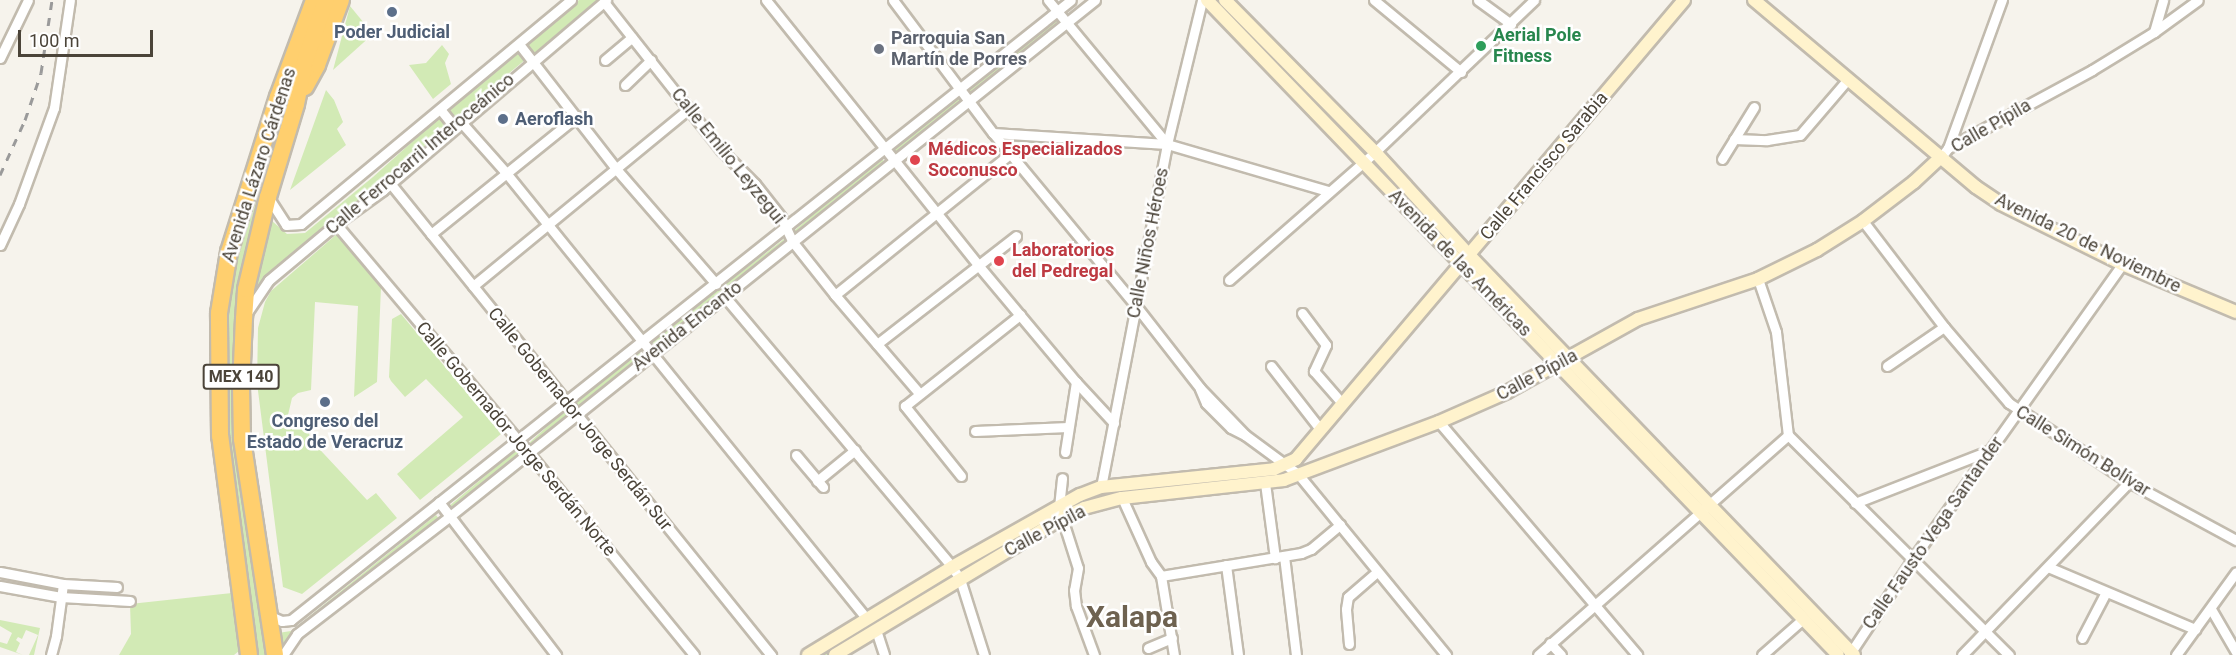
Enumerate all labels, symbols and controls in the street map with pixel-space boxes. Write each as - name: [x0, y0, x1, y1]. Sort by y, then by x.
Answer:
- marker: Poder Judicial: [385, 5, 399, 19]
- scale bar: [21, 18, 156, 56]
- place label: Poder Judicial: [334, 21, 450, 43]
- place label: Aerial Pole Fitness: [1493, 25, 1581, 68]
- place label: Parroquia San Martín de Porres: [891, 28, 1027, 70]
- text: 100 m: [29, 30, 80, 51]
- marker: Aerial Pole Fitness: [1474, 39, 1488, 53]
- marker: Parroquia San Martín de Porres: [872, 42, 886, 56]
- street label: Avenida Lázaro Cárdenas: [217, 65, 301, 265]
- street label: Calle Ferrocarril Interoceánico: [321, 69, 519, 239]
- street label: Calle Emilio Leyzegui: [667, 84, 789, 228]
- street label: Calle Francisco Sarabia: [1476, 87, 1612, 245]
- street label: Calle Pípila: [1947, 94, 2035, 158]
- place label: Aeroflash: [515, 108, 593, 130]
- marker: Aeroflash: [496, 112, 510, 126]
- place label: Médicos Especializados Soconusco: [928, 139, 1122, 182]
- marker: Médicos Especializados Soconusco: [906, 151, 924, 169]
- street label: Calle Niños Héroes: [1123, 166, 1173, 320]
- street label: Avenida de las Américas: [1384, 185, 1536, 341]
- street label: Avenida 20 de Noviembre: [1992, 189, 2184, 297]
- place label: Laboratorios del Pedregal: [1012, 240, 1114, 282]
- marker: Laboratorios del Pedregal: [990, 252, 1008, 270]
- street label: Avenida Encanto: [628, 276, 746, 376]
- street label: Calle Gobernador Jorge Serdán Sur: [483, 303, 677, 535]
- street label: Calle Gobernador Jorge Serdán Norte: [412, 317, 620, 561]
- street label: Calle Pípila: [1493, 345, 1581, 405]
- road number: MEX 140: [202, 364, 280, 390]
- marker: Congreso del Estado de Veracruz: [318, 395, 332, 409]
- street label: Calle Simón Bolívar: [2012, 401, 2154, 501]
- place label: Congreso del Estado de Veracruz: [247, 411, 403, 454]
- street label: Calle Fausto Vega Santander: [1858, 433, 2008, 633]
- street label: Calle Pípila: [1001, 501, 1089, 561]
- district label: Xalapa: [1086, 599, 1178, 635]

